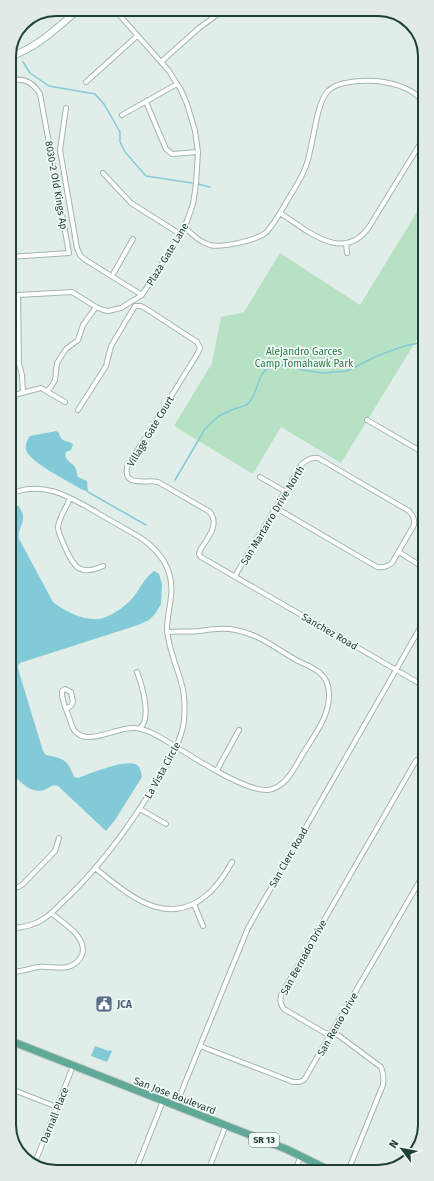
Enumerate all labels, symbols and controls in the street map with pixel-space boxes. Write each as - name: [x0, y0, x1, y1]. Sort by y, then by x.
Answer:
- street label: 8030-2 Old Kings Ap: [42, 140, 70, 230]
- street label: Plaza Gate Lane: [144, 221, 191, 288]
- park label: Alejandro Garces Camp Tomahawk Park: [255, 346, 354, 370]
- street label: Village Gate Court: [125, 394, 177, 469]
- street label: San Martarro Drive North: [238, 464, 307, 567]
- street label: Sanchez Road: [299, 611, 360, 653]
- street label: La Vista Circle: [142, 740, 183, 801]
- street label: San Clerc Road: [267, 825, 311, 890]
- street label: San Bernado Drive: [278, 918, 329, 997]
- street label: San Remo Drive: [315, 991, 361, 1058]
- public building icon: JCA: [94, 994, 114, 1014]
- place label: JCA: [116, 999, 133, 1011]
- street label: San Jose Boulevard: [132, 1075, 217, 1117]
- street label: Darnall Place: [38, 1086, 72, 1145]
- north arrow: [382, 1129, 422, 1169]
- road number: SR 13: [249, 1133, 279, 1147]
- text: N: [386, 1137, 401, 1151]

